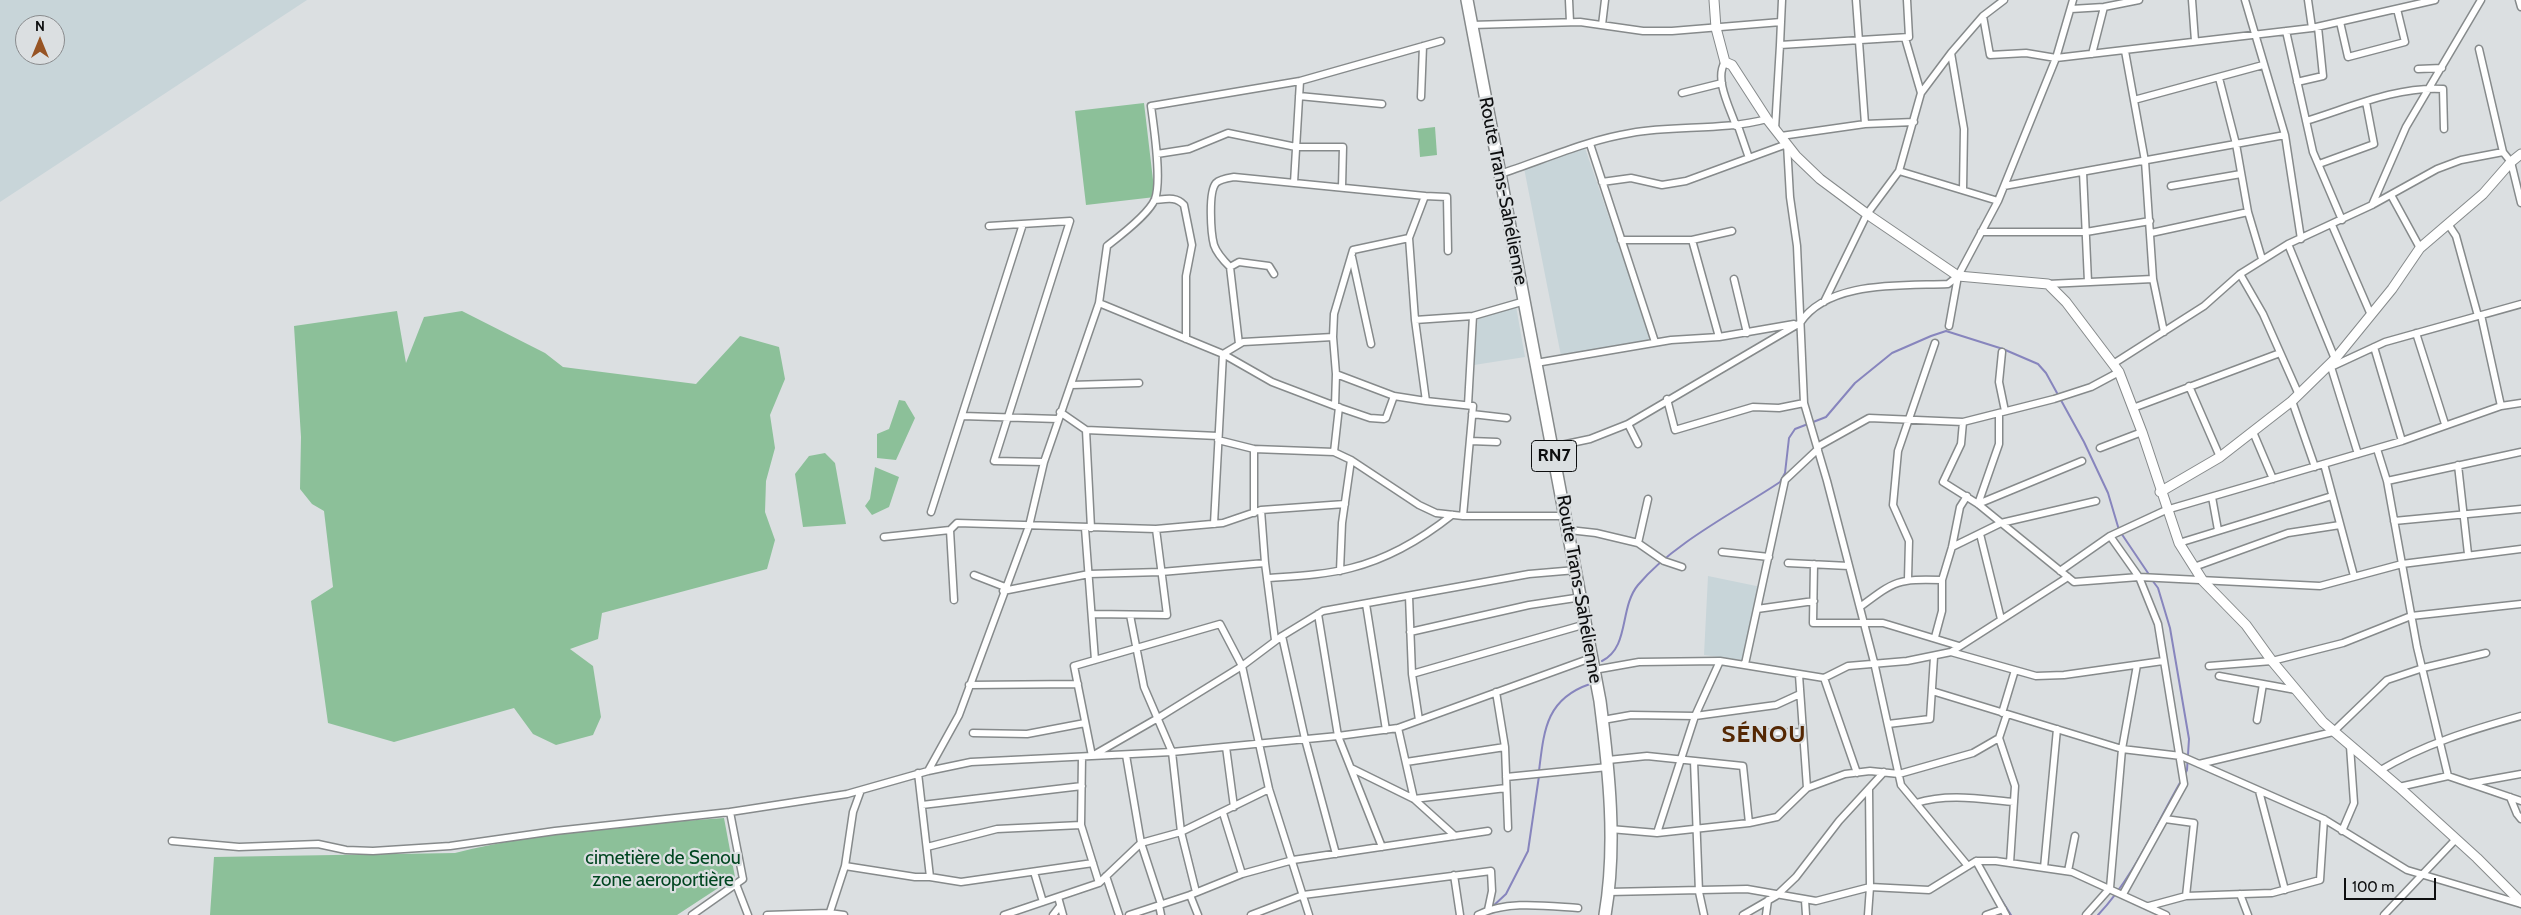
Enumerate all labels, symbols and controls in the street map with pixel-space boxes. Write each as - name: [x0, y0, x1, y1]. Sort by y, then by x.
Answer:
- north arrow: [15, 15, 65, 65]
- text: N: [35, 17, 45, 35]
- street label: Route Trans-Sahélienne: [1474, 95, 1532, 287]
- road number: RN7: [1532, 441, 1576, 472]
- street label: Route Trans-Sahélienne: [1551, 493, 1607, 685]
- district label: SÉNOU: [1721, 721, 1807, 749]
- park label: cimetière de Senou zone aeroportière: [585, 847, 741, 891]
- scale bar: [2346, 868, 2438, 900]
- text: 100 m: [2352, 878, 2394, 896]

